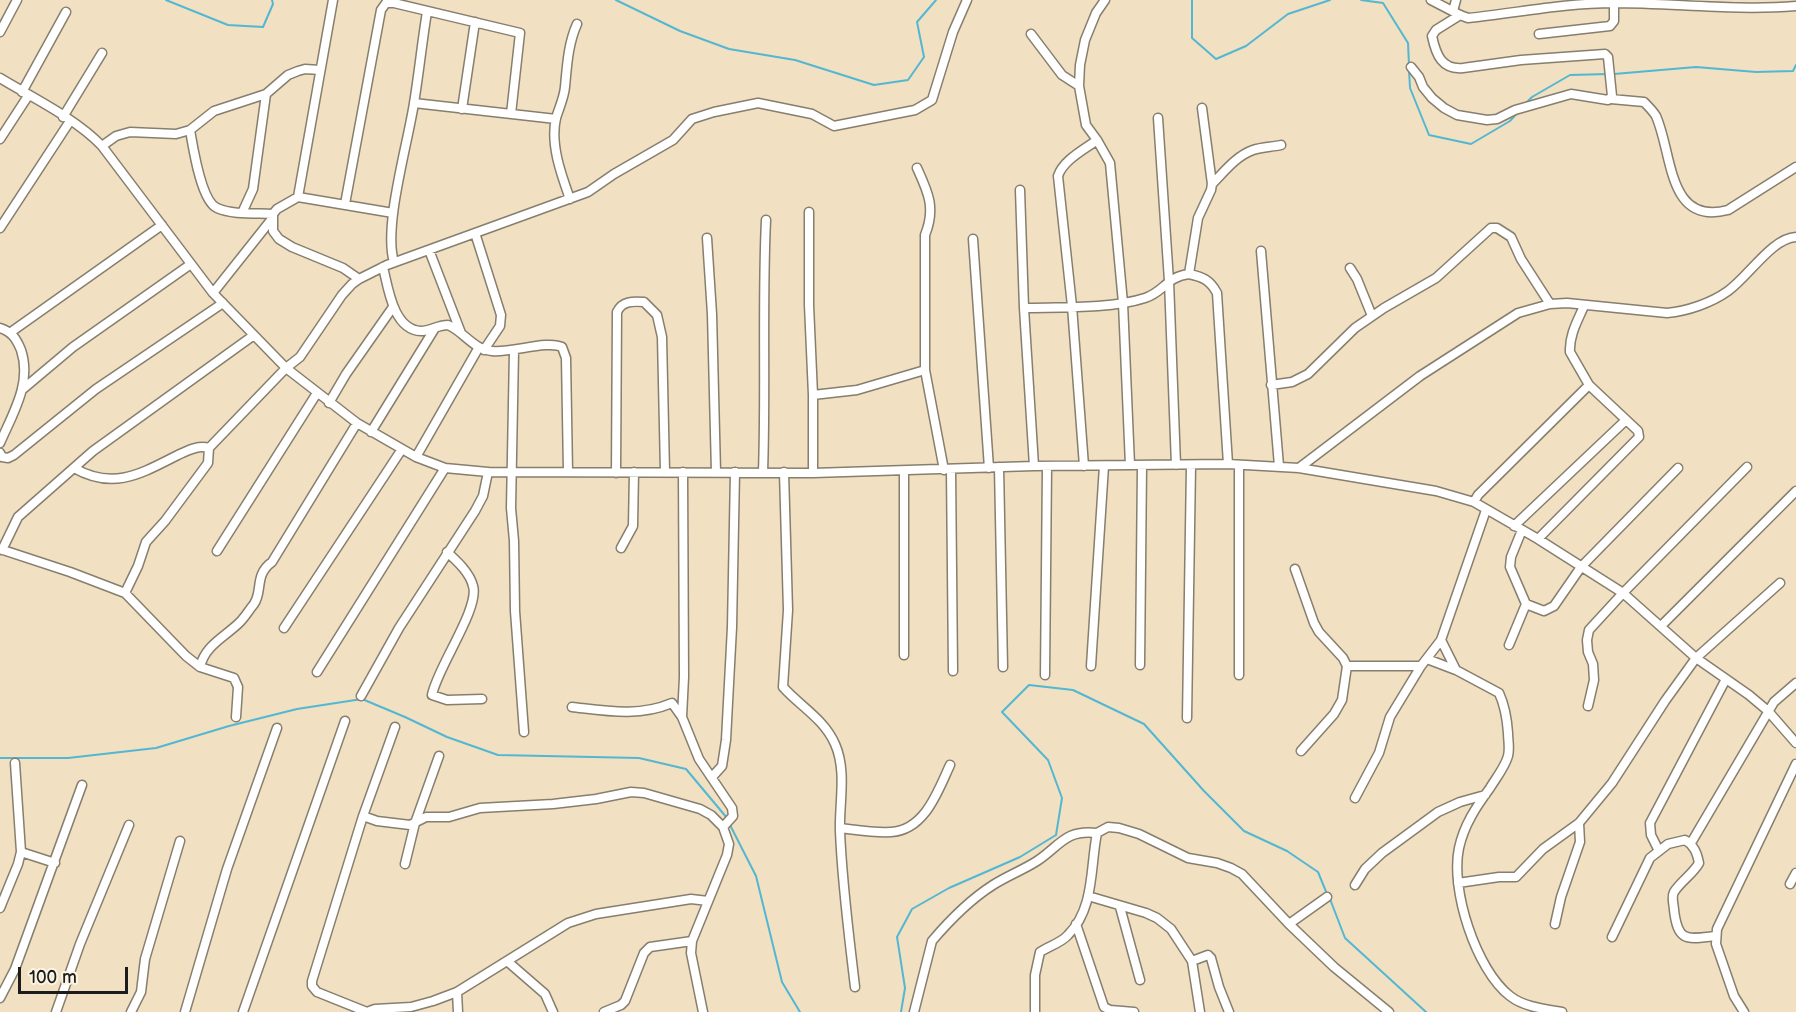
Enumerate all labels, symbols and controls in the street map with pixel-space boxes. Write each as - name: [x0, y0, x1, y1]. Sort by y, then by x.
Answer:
- scale bar: [21, 955, 130, 993]
- text: 100 m: [29, 967, 77, 988]

